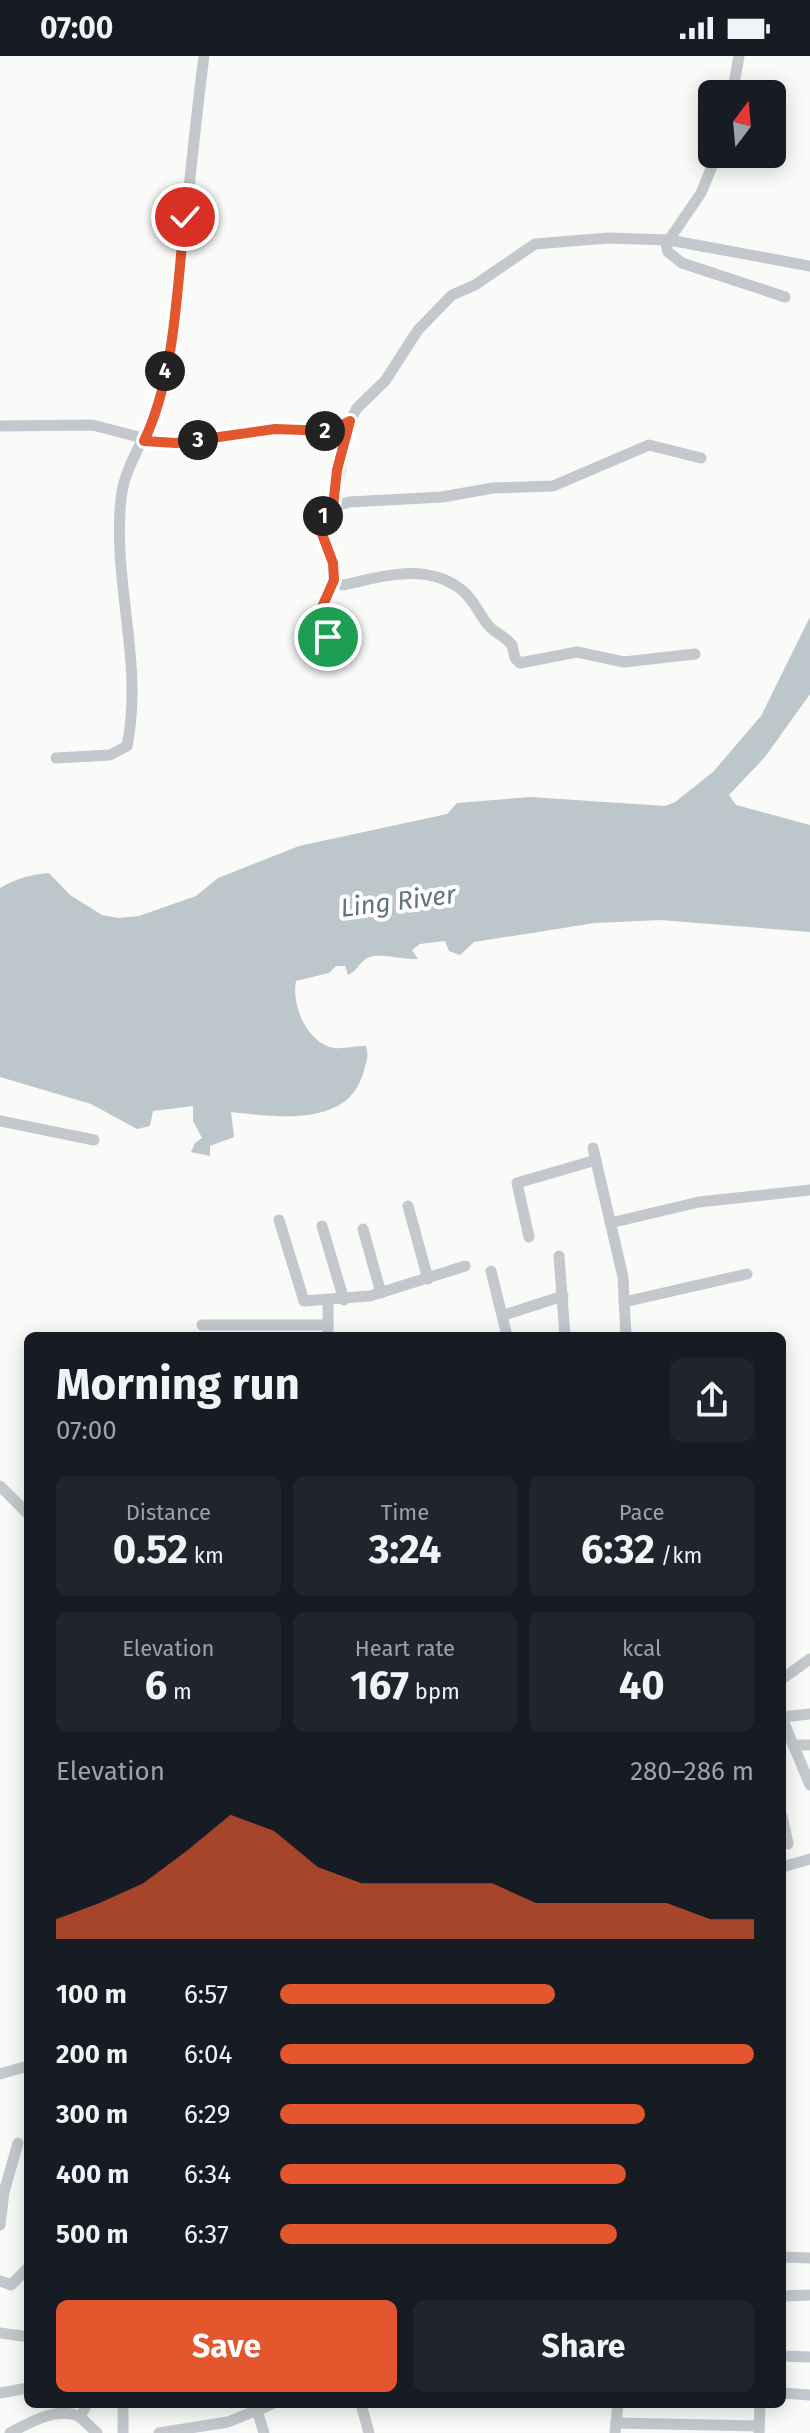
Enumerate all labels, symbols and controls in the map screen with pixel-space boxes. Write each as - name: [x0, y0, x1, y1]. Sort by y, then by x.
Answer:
- text: 07:00: [40, 10, 113, 46]
- north arrow: [698, 80, 786, 168]
- map controls: [698, 80, 786, 168]
- pin: [151, 183, 219, 251]
- icon: check: [163, 195, 207, 239]
- pin: 4: [145, 351, 185, 391]
- text: 4: [159, 357, 171, 384]
- pin: 2: [305, 411, 345, 451]
- text: 2: [319, 417, 331, 444]
- pin: 3: [178, 420, 218, 460]
- text: 3: [192, 426, 204, 453]
- pin: 1: [303, 496, 343, 536]
- text: 1: [318, 502, 328, 529]
- pin: [294, 603, 362, 671]
- icon: arrive: [306, 615, 350, 659]
- water label: Ling River: [339, 879, 458, 924]
- text: Morning run: [56, 1358, 300, 1411]
- button: share: [670, 1358, 754, 1442]
- text: 07:00: [56, 1415, 117, 1446]
- text: Distance: [126, 1499, 211, 1526]
- text: Time: [381, 1499, 429, 1526]
- text: Pace: [619, 1499, 664, 1526]
- text: 0.52: [113, 1526, 188, 1574]
- text: 3:24: [369, 1526, 441, 1574]
- text: 6:32: [581, 1526, 655, 1574]
- text: km: [188, 1542, 224, 1569]
- text: /km: [655, 1542, 702, 1569]
- text: Elevation: [122, 1635, 214, 1662]
- text: Heart rate: [355, 1635, 455, 1662]
- text: kcal: [622, 1635, 661, 1662]
- text: 6: [145, 1662, 167, 1710]
- text: 167: [350, 1662, 409, 1710]
- text: 40: [619, 1662, 665, 1710]
- text: m: [167, 1678, 192, 1705]
- text: bpm: [409, 1678, 460, 1705]
- text: Elevation: [56, 1756, 165, 1787]
- text: 280–286 m: [630, 1756, 754, 1787]
- text: 100 m: [56, 1979, 127, 2010]
- text: 6:57: [184, 1979, 228, 2010]
- text: 200 m: [56, 2039, 128, 2070]
- text: 6:04: [184, 2039, 232, 2070]
- text: 300 m: [56, 2099, 128, 2130]
- text: 6:29: [184, 2099, 230, 2130]
- text: 400 m: [56, 2159, 129, 2190]
- text: 6:34: [184, 2159, 231, 2190]
- text: 500 m: [56, 2219, 129, 2250]
- text: 6:37: [184, 2219, 229, 2250]
- button: Save: [56, 2300, 397, 2392]
- button: Share: [413, 2300, 754, 2392]

